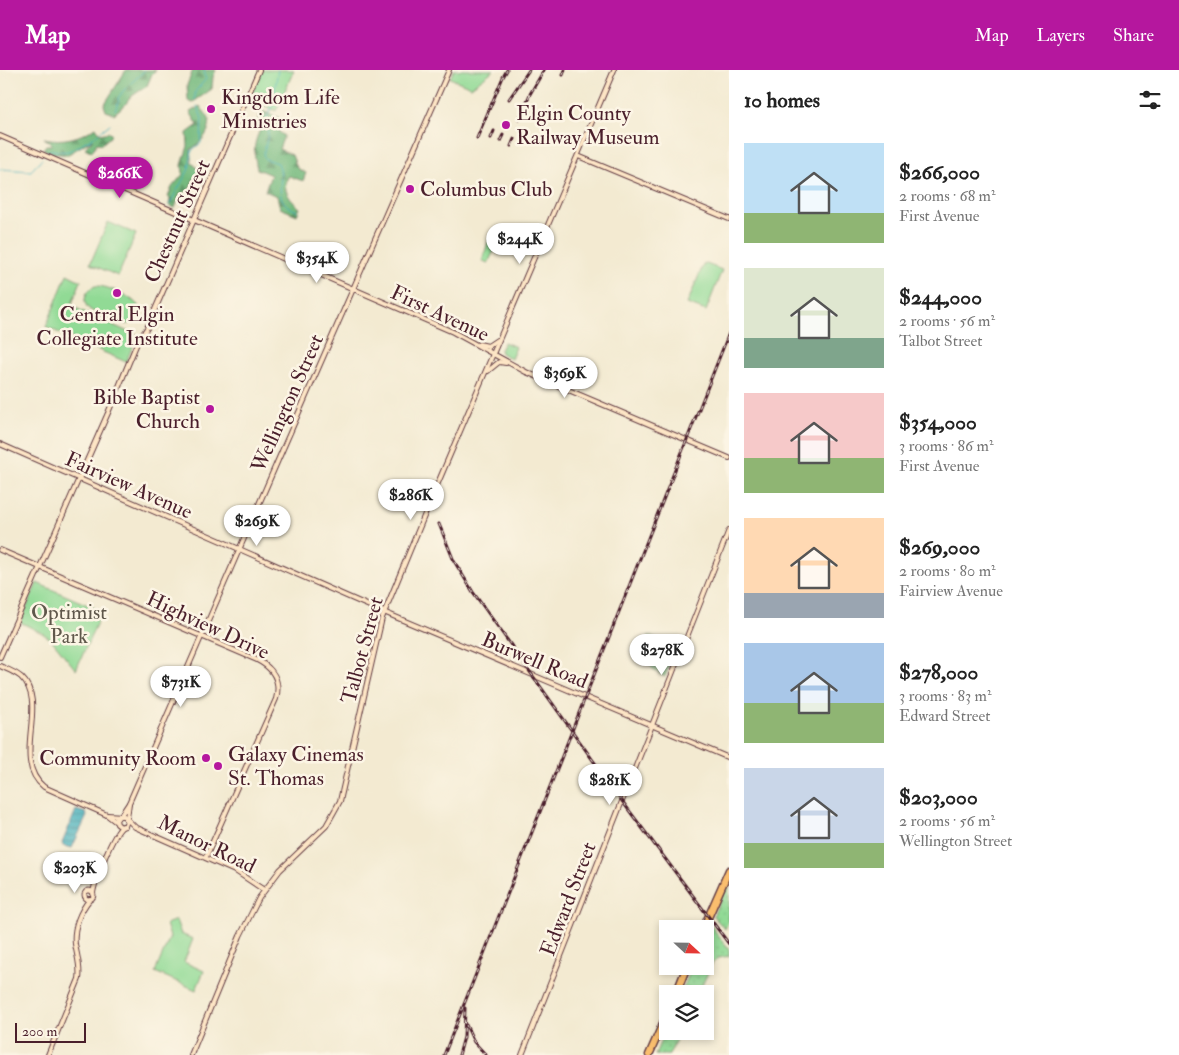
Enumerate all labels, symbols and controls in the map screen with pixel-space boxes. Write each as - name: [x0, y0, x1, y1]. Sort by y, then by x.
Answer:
- text: Map: [25, 20, 70, 51]
- text: Map: [975, 24, 1009, 47]
- text: Layers: [1037, 24, 1085, 47]
- text: Share: [1113, 24, 1154, 47]
- place label: Kingdom Life Ministries: [221, 84, 340, 135]
- icon: filters: [1136, 86, 1164, 114]
- text: 10 homes: [744, 87, 820, 114]
- place label: Elgin County Railway Museum: [516, 100, 659, 151]
- marker: Kingdom Life Ministries: [205, 103, 217, 115]
- marker: Elgin County Railway Museum: [500, 119, 512, 131]
- street label: Chestnut Street: [138, 155, 217, 287]
- pin: $266K: [85, 156, 155, 199]
- text: $266,000: [899, 159, 980, 186]
- text: $266K: [98, 163, 142, 183]
- icon: home: [784, 163, 844, 223]
- place label: Columbus Club: [420, 176, 552, 203]
- marker: Columbus Club: [404, 183, 416, 195]
- text: 2 rooms · 68 m²: [899, 186, 995, 206]
- text: First Avenue: [899, 206, 979, 226]
- pin: $244K: [485, 222, 555, 265]
- text: $244K: [497, 229, 543, 249]
- pin: $354K: [282, 242, 352, 284]
- text: $354K: [296, 248, 338, 268]
- street label: First Avenue: [386, 279, 494, 348]
- text: $244,000: [899, 284, 982, 311]
- marker: Central Elgin Collegiate Institute: [111, 287, 123, 299]
- icon: home: [784, 288, 844, 348]
- place label: Central Elgin Collegiate Institute: [36, 301, 198, 352]
- text: 2 rooms · 56 m²: [899, 311, 995, 331]
- street label: Wellington Street: [245, 330, 330, 477]
- text: Talbot Street: [899, 331, 982, 351]
- pin: $369K: [530, 356, 600, 399]
- text: $369K: [544, 363, 586, 383]
- place label: Bible Baptist Church: [93, 384, 200, 435]
- marker: Bible Baptist Church: [204, 403, 216, 415]
- text: $354,000: [899, 409, 977, 436]
- icon: home: [784, 413, 844, 473]
- text: 3 rooms · 86 m²: [899, 436, 993, 456]
- street label: Fairview Avenue: [61, 445, 197, 526]
- text: First Avenue: [899, 456, 979, 476]
- pin: $286K: [376, 478, 446, 521]
- text: $286K: [389, 485, 433, 505]
- pin: $269K: [222, 504, 292, 547]
- text: $269K: [235, 511, 279, 531]
- text: $269,000: [899, 534, 980, 561]
- icon: home: [784, 538, 844, 598]
- text: 2 rooms · 80 m²: [899, 561, 996, 581]
- text: Fairview Avenue: [899, 581, 1003, 601]
- street label: Highview Drive: [142, 585, 274, 666]
- street label: Talbot Street: [335, 594, 390, 706]
- park label: Optimist Park: [31, 599, 107, 650]
- street label: Burwell Road: [477, 626, 593, 695]
- pin: $278K: [627, 634, 697, 676]
- text: $278K: [640, 640, 684, 660]
- text: $278,000: [899, 659, 978, 686]
- icon: home: [784, 663, 844, 723]
- pin: $731K: [146, 666, 216, 708]
- text: $731K: [161, 672, 201, 692]
- text: 3 rooms · 83 m²: [899, 686, 992, 706]
- text: Edward Street: [899, 706, 990, 726]
- place label: Galaxy Cinemas St. Thomas: [228, 741, 364, 792]
- place label: Community Room: [39, 745, 196, 772]
- marker: Community Room: [200, 752, 212, 764]
- marker: Galaxy Cinemas St. Thomas: [212, 760, 224, 772]
- pin: $281K: [575, 764, 645, 806]
- text: $281K: [589, 770, 631, 790]
- text: $203,000: [899, 784, 978, 811]
- icon: home: [784, 788, 844, 848]
- street label: Manor Road: [153, 809, 261, 880]
- text: 2 rooms · 56 m²: [899, 811, 995, 831]
- text: Wellington Street: [899, 831, 1012, 851]
- street label: Edward Street: [534, 838, 603, 960]
- pin: $203K: [40, 852, 110, 894]
- text: $203K: [54, 858, 96, 878]
- north arrow: [659, 920, 714, 975]
- map controls: [659, 920, 714, 1040]
- button: layers: [659, 985, 714, 1040]
- scale bar: [15, 1020, 86, 1043]
- text: 200 m: [22, 1023, 57, 1040]

